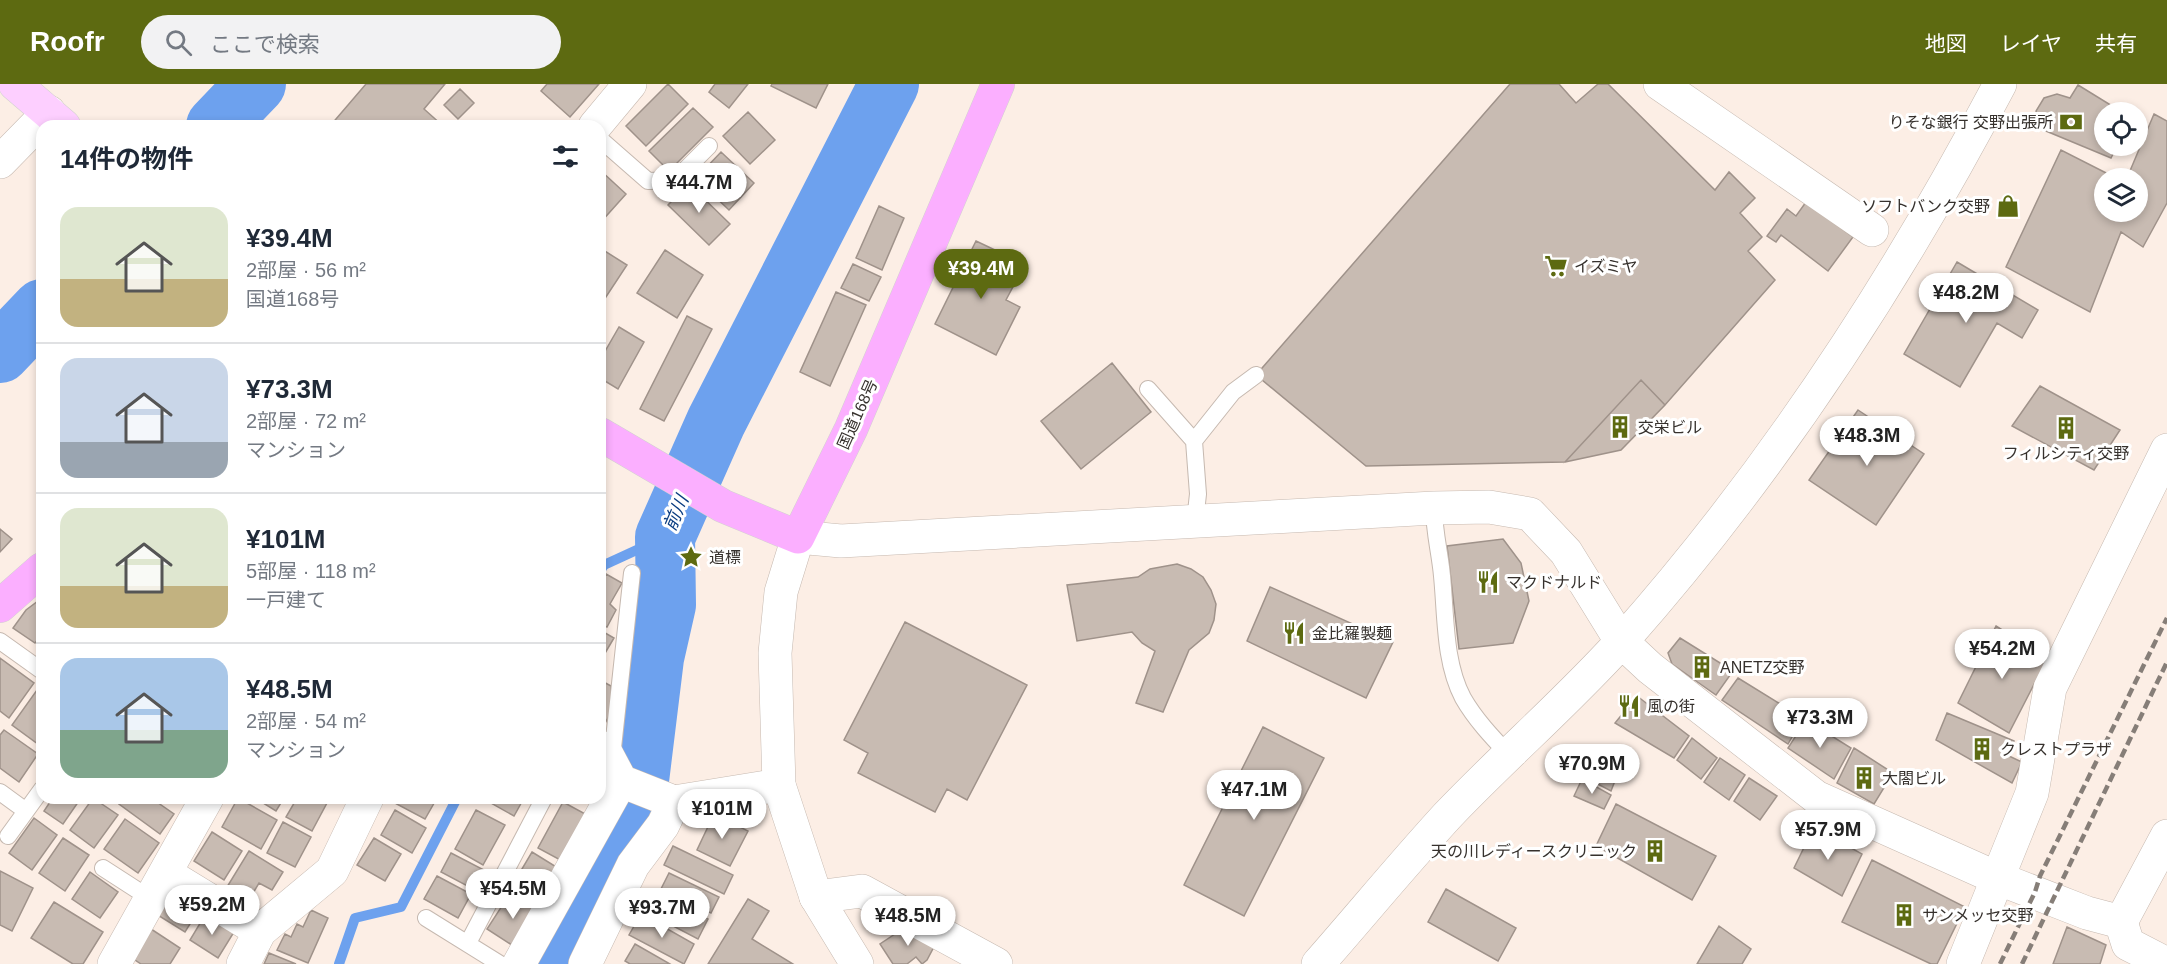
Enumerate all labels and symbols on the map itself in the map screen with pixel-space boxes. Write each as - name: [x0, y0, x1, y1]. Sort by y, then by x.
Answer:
- bank icon: りそな銀行 交野出張所: [2058, 109, 2084, 135]
- place label: りそな銀行 交野出張所: [1889, 114, 2053, 131]
- pin: ¥44.7M: [650, 163, 748, 214]
- shop icon: ソフトバンク交野: [1995, 193, 2021, 219]
- place label: ソフトバンク交野: [1861, 198, 1990, 215]
- pin: ¥39.4M: [932, 249, 1030, 300]
- supermarket icon: イズミヤ: [1543, 253, 1569, 279]
- place label: イズミヤ: [1574, 258, 1638, 275]
- pin: ¥48.2M: [1917, 273, 2015, 324]
- street label: 国道168号: [834, 377, 880, 452]
- building icon: 交栄ビル: [1607, 414, 1633, 440]
- building icon: フィルシティ交野: [2053, 415, 2079, 441]
- pin: ¥48.3M: [1818, 416, 1916, 467]
- place label: 交栄ビル: [1638, 419, 1702, 436]
- place label: フィルシティ交野: [2003, 445, 2129, 462]
- water label: 前川: [660, 491, 693, 533]
- place icon: 道標: [678, 544, 704, 570]
- place label: 道標: [709, 549, 741, 566]
- restaurant icon: マクドナルド: [1475, 569, 1501, 595]
- place label: マクドナルド: [1506, 574, 1602, 591]
- restaurant icon: 金比羅製麺: [1281, 620, 1307, 646]
- place label: 金比羅製麺: [1312, 625, 1392, 642]
- pin: ¥54.2M: [1953, 629, 2051, 680]
- building icon: ANETZ交野: [1689, 654, 1715, 680]
- place label: ANETZ交野: [1720, 659, 1804, 676]
- restaurant icon: 風の街: [1616, 693, 1642, 719]
- place label: 風の街: [1647, 698, 1695, 715]
- pin: ¥73.3M: [1771, 698, 1869, 749]
- building icon: クレストプラザ: [1969, 736, 1995, 762]
- place label: クレストプラザ: [2000, 741, 2112, 758]
- pin: ¥70.9M: [1543, 744, 1641, 795]
- building icon: 大閤ビル: [1851, 765, 1877, 791]
- pin: ¥47.1M: [1205, 770, 1303, 821]
- place label: 大閤ビル: [1882, 770, 1946, 787]
- pin: ¥101M: [680, 789, 764, 840]
- pin: ¥57.9M: [1779, 810, 1877, 861]
- building icon: 天の川レディースクリニック: [1642, 838, 1668, 864]
- place label: 天の川レディースクリニック: [1431, 843, 1637, 860]
- pin: ¥54.5M: [464, 869, 562, 920]
- pin: ¥59.2M: [163, 885, 261, 936]
- pin: ¥93.7M: [613, 888, 711, 939]
- pin: ¥48.5M: [859, 896, 957, 947]
- building icon: サンメッセ交野: [1891, 902, 1917, 928]
- place label: サンメッセ交野: [1922, 907, 2034, 924]

